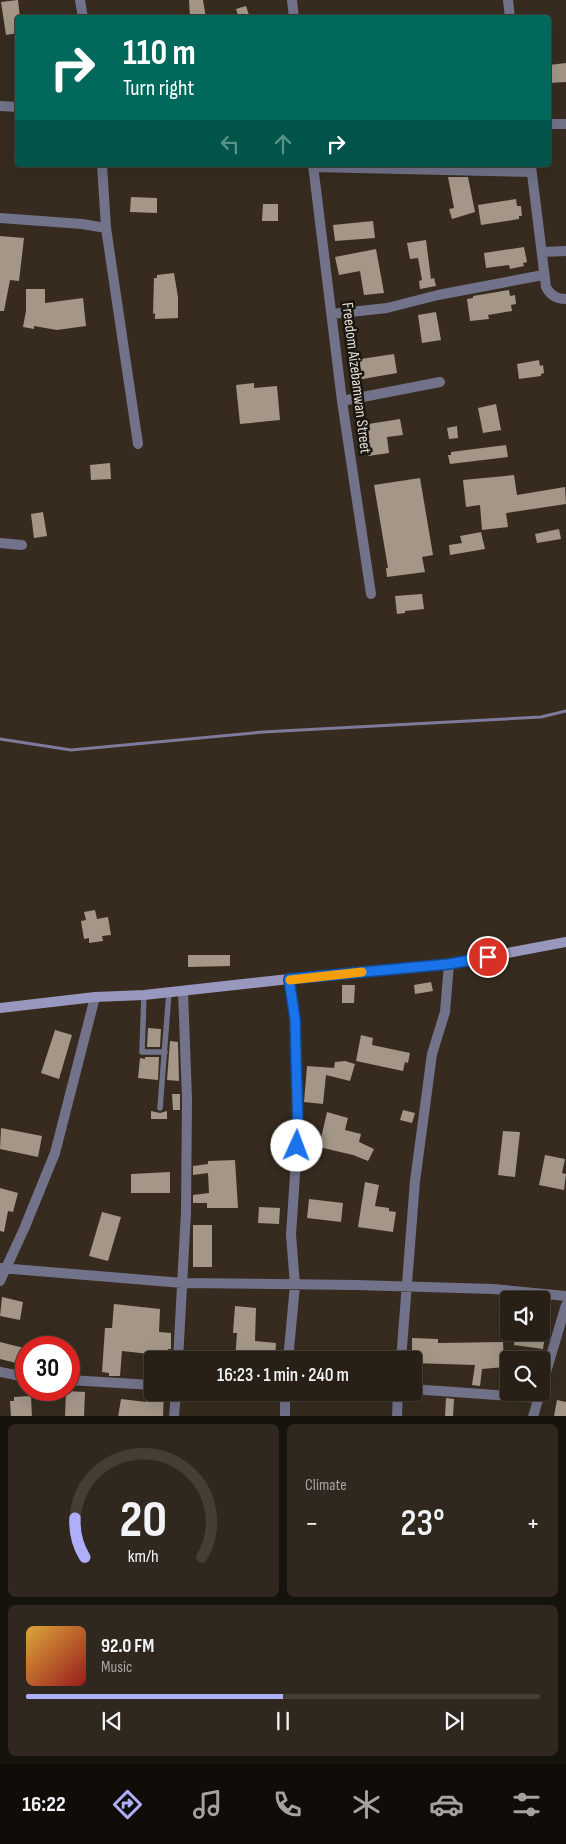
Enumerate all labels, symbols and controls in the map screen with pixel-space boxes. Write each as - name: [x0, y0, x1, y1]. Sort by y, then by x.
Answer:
- text: 110 m: [123, 32, 196, 75]
- icon: right: [40, 35, 105, 100]
- text: Turn right: [123, 75, 194, 102]
- icon: left: [216, 130, 244, 158]
- icon: ahead: [269, 130, 297, 158]
- icon: right: [322, 130, 350, 158]
- street label: Freedom Aizebamwan Street: [337, 301, 375, 455]
- pin: [467, 936, 509, 978]
- icon: arrive: [474, 943, 502, 971]
- position arrow: [270, 1119, 322, 1171]
- map controls: [500, 1291, 550, 1401]
- button: sound: [500, 1291, 550, 1341]
- speed limit sign: 30: [15, 1336, 80, 1401]
- button: search: [500, 1351, 550, 1401]
- text: 16:23 · 1 min · 240 m: [217, 1364, 349, 1387]
- text: Climate: [305, 1476, 347, 1495]
- text: 20: [120, 1489, 167, 1552]
- text: 23°: [400, 1501, 445, 1546]
- text: −: [305, 1507, 319, 1540]
- text: +: [526, 1507, 540, 1540]
- text: km/h: [128, 1546, 159, 1567]
- text: 92.0 FM: [101, 1635, 154, 1658]
- text: Music: [101, 1658, 132, 1677]
- icon: previous: [98, 1707, 126, 1735]
- icon: pause: [269, 1707, 297, 1735]
- icon: next: [440, 1707, 468, 1735]
- icon: directions: [110, 1787, 145, 1822]
- icon: music: [190, 1787, 225, 1822]
- icon: phone: [270, 1787, 305, 1822]
- icon: climate: [349, 1787, 384, 1822]
- icon: car: [429, 1787, 464, 1822]
- icon: filters: [509, 1787, 544, 1822]
- text: 16:22: [22, 1791, 66, 1818]

